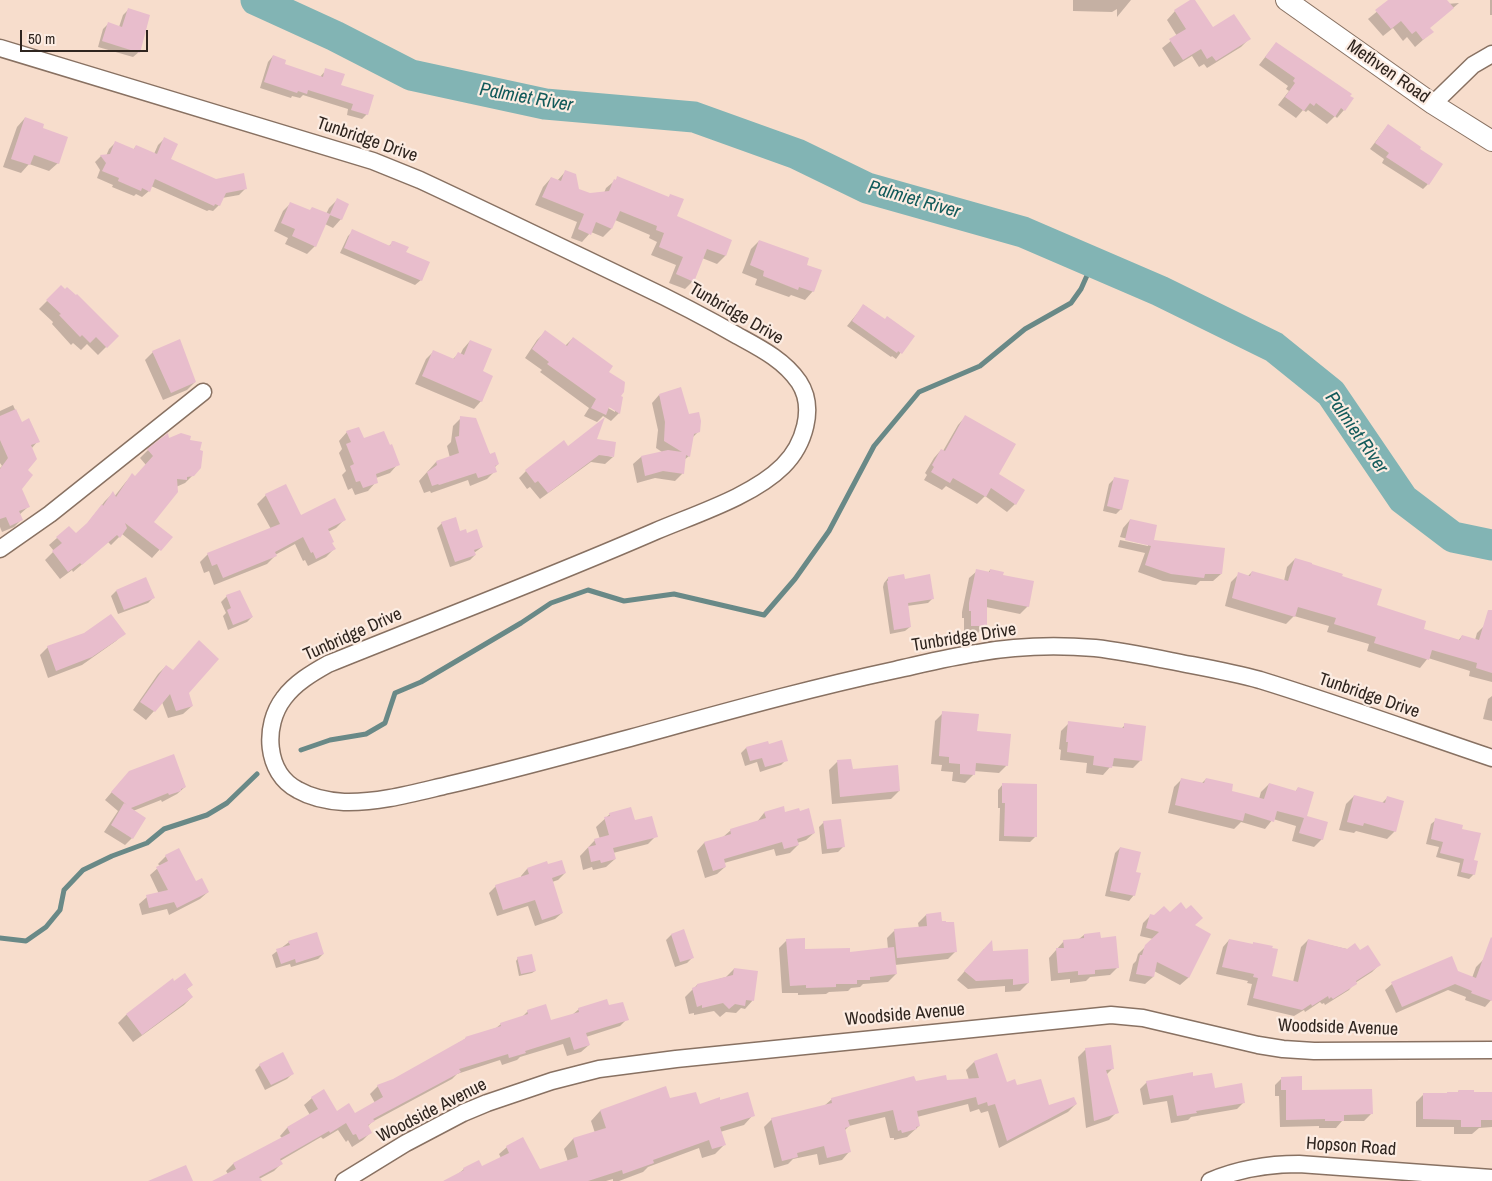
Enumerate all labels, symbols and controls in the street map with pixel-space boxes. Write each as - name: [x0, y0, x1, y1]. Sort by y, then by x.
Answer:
- scale bar: [22, 20, 150, 52]
- text: 50 m: [28, 28, 55, 49]
- street label: Methven Road: [1342, 36, 1434, 108]
- water label: Palmiet River: [478, 79, 574, 117]
- street label: Tunbridge Drive: [314, 113, 420, 167]
- water label: Palmiet River: [865, 176, 963, 224]
- street label: Tunbridge Drive: [685, 278, 787, 350]
- water label: Palmiet River: [1320, 388, 1392, 478]
- street label: Tunbridge Drive: [300, 604, 406, 666]
- street label: Tunbridge Drive: [910, 619, 1018, 657]
- street label: Tunbridge Drive: [1316, 669, 1422, 723]
- street label: Woodside Avenue: [844, 999, 966, 1031]
- street label: Woodside Avenue: [1278, 1015, 1398, 1041]
- street label: Woodside Avenue: [374, 1074, 490, 1148]
- street label: Hopson Road: [1305, 1133, 1397, 1161]

